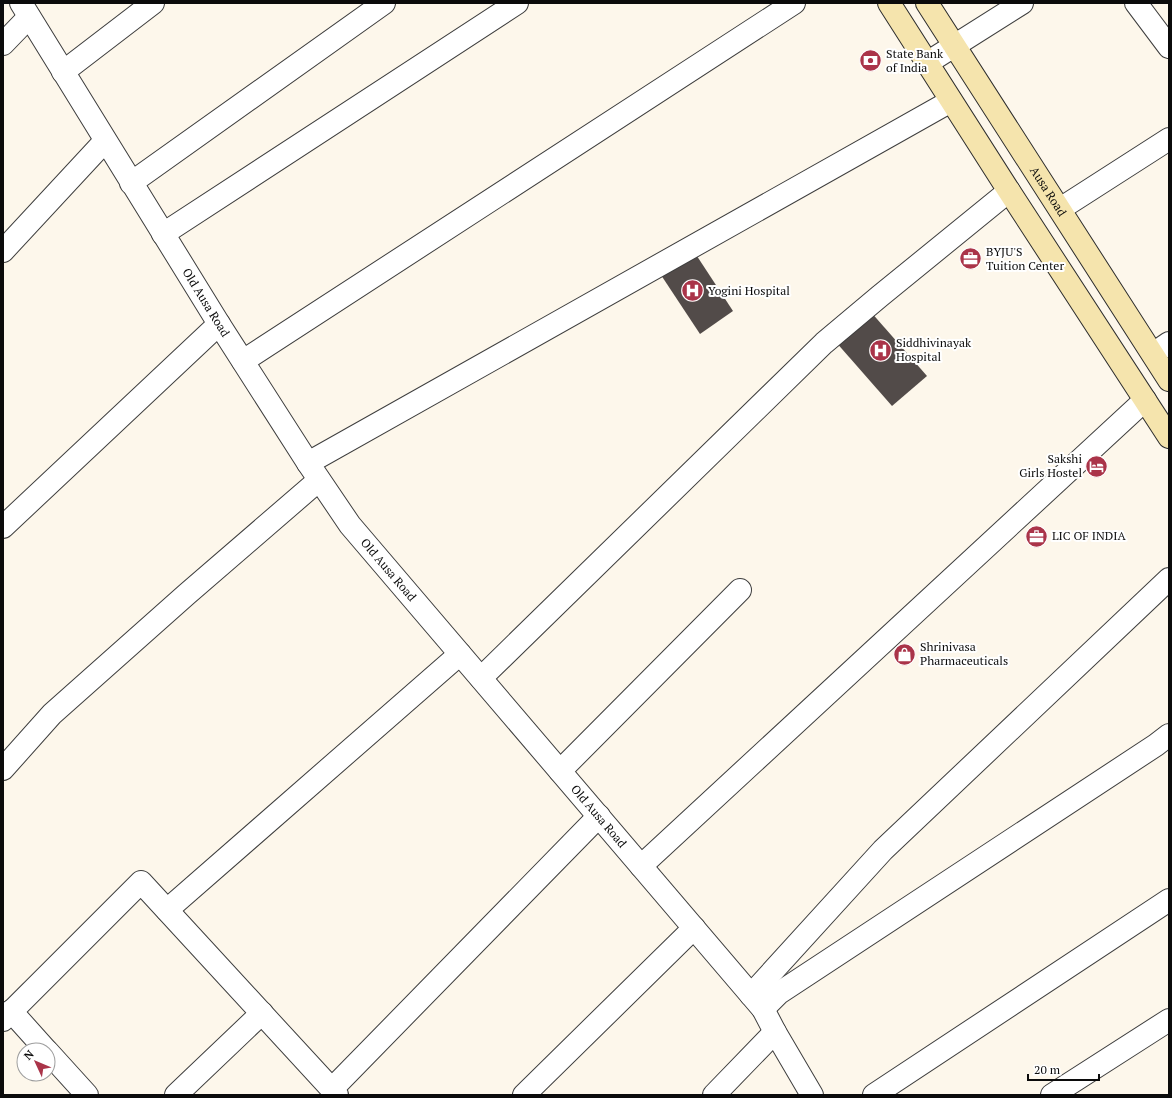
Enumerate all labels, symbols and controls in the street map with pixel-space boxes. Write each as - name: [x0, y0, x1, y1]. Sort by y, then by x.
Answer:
- place label: State Bank of India: [886, 46, 944, 75]
- bank icon: State Bank of India: [857, 48, 883, 74]
- street label: Ausa Road: [1027, 164, 1070, 219]
- place label: BYJU'S Tuition Center: [986, 244, 1064, 273]
- office icon: BYJU'S Tuition Center: [958, 246, 984, 272]
- street label: Old Ausa Road: [179, 265, 233, 340]
- hospital icon: Yogini Hospital: [680, 278, 706, 304]
- place label: Yogini Hospital: [708, 283, 790, 298]
- place label: Siddhivinayak Hospital: [896, 335, 972, 364]
- hospital icon: Siddhivinayak Hospital: [868, 337, 894, 363]
- place label: Sakshi Girls Hostel: [1019, 451, 1082, 480]
- hotel icon: Sakshi Girls Hostel: [1084, 453, 1110, 479]
- office icon: LIC OF INDIA: [1023, 523, 1049, 549]
- place label: LIC OF INDIA: [1052, 528, 1127, 543]
- street label: Old Ausa Road: [358, 535, 420, 604]
- place label: Shrinivasa Pharmaceuticals: [920, 639, 1008, 668]
- shop icon: Shrinivasa Pharmaceuticals: [891, 641, 917, 667]
- street label: Old Ausa Road: [568, 781, 630, 851]
- north arrow: [16, 1042, 56, 1082]
- text: N: [21, 1047, 37, 1063]
- scale bar: [1028, 1056, 1099, 1082]
- text: 20 m: [1034, 1062, 1061, 1077]

